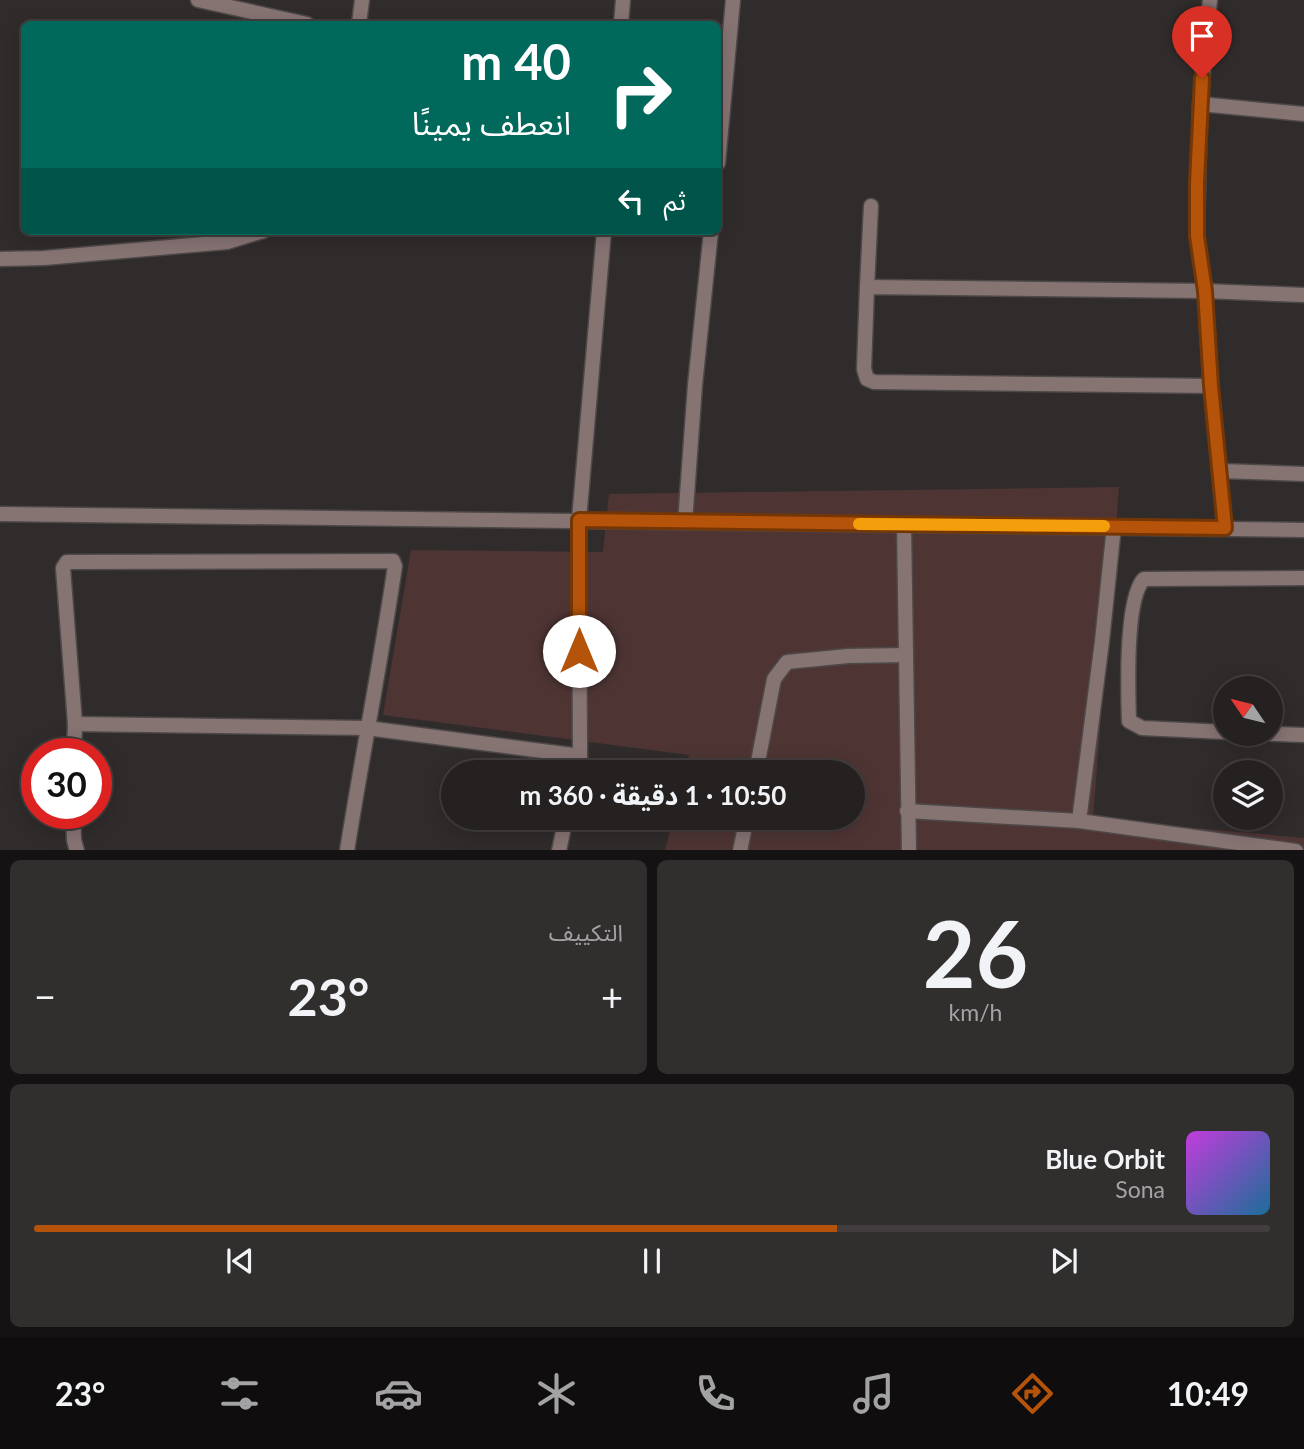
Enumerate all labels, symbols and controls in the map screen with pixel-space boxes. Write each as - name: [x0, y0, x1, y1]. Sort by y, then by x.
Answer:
- pin: [1172, 6, 1232, 78]
- icon: arrive: [1183, 17, 1221, 55]
- text: 40 m: [461, 32, 571, 90]
- icon: right: [595, 49, 686, 140]
- text: انعطف يمينًا: [412, 103, 571, 142]
- icon: left: [612, 182, 650, 220]
- text: ثم: [664, 184, 686, 216]
- position arrow: [542, 614, 616, 688]
- north arrow: [1213, 676, 1283, 746]
- map controls: [1213, 676, 1283, 830]
- speed limit sign: 30: [21, 738, 112, 829]
- button: layers: [1213, 760, 1283, 830]
- text: 10:50 · 1 دقيقة · 360 m: [520, 779, 786, 811]
- text: 26: [923, 898, 1028, 1007]
- text: التكييف: [549, 918, 623, 946]
- text: 23°: [288, 965, 369, 1027]
- text: −: [34, 973, 56, 1019]
- text: +: [601, 973, 623, 1019]
- text: km/h: [949, 998, 1002, 1026]
- text: Blue Orbit: [1045, 1143, 1165, 1175]
- text: Sona: [1115, 1175, 1165, 1203]
- icon: previous: [221, 1242, 259, 1280]
- icon: pause: [633, 1242, 671, 1280]
- icon: next: [1045, 1242, 1083, 1280]
- icon: filters: [215, 1369, 264, 1418]
- icon: car: [374, 1369, 423, 1418]
- icon: climate: [532, 1369, 581, 1418]
- icon: phone: [691, 1369, 740, 1418]
- icon: music: [849, 1369, 898, 1418]
- icon: directions: [1008, 1369, 1057, 1418]
- text: 23°: [55, 1374, 105, 1413]
- text: 10:49: [1167, 1374, 1249, 1413]

